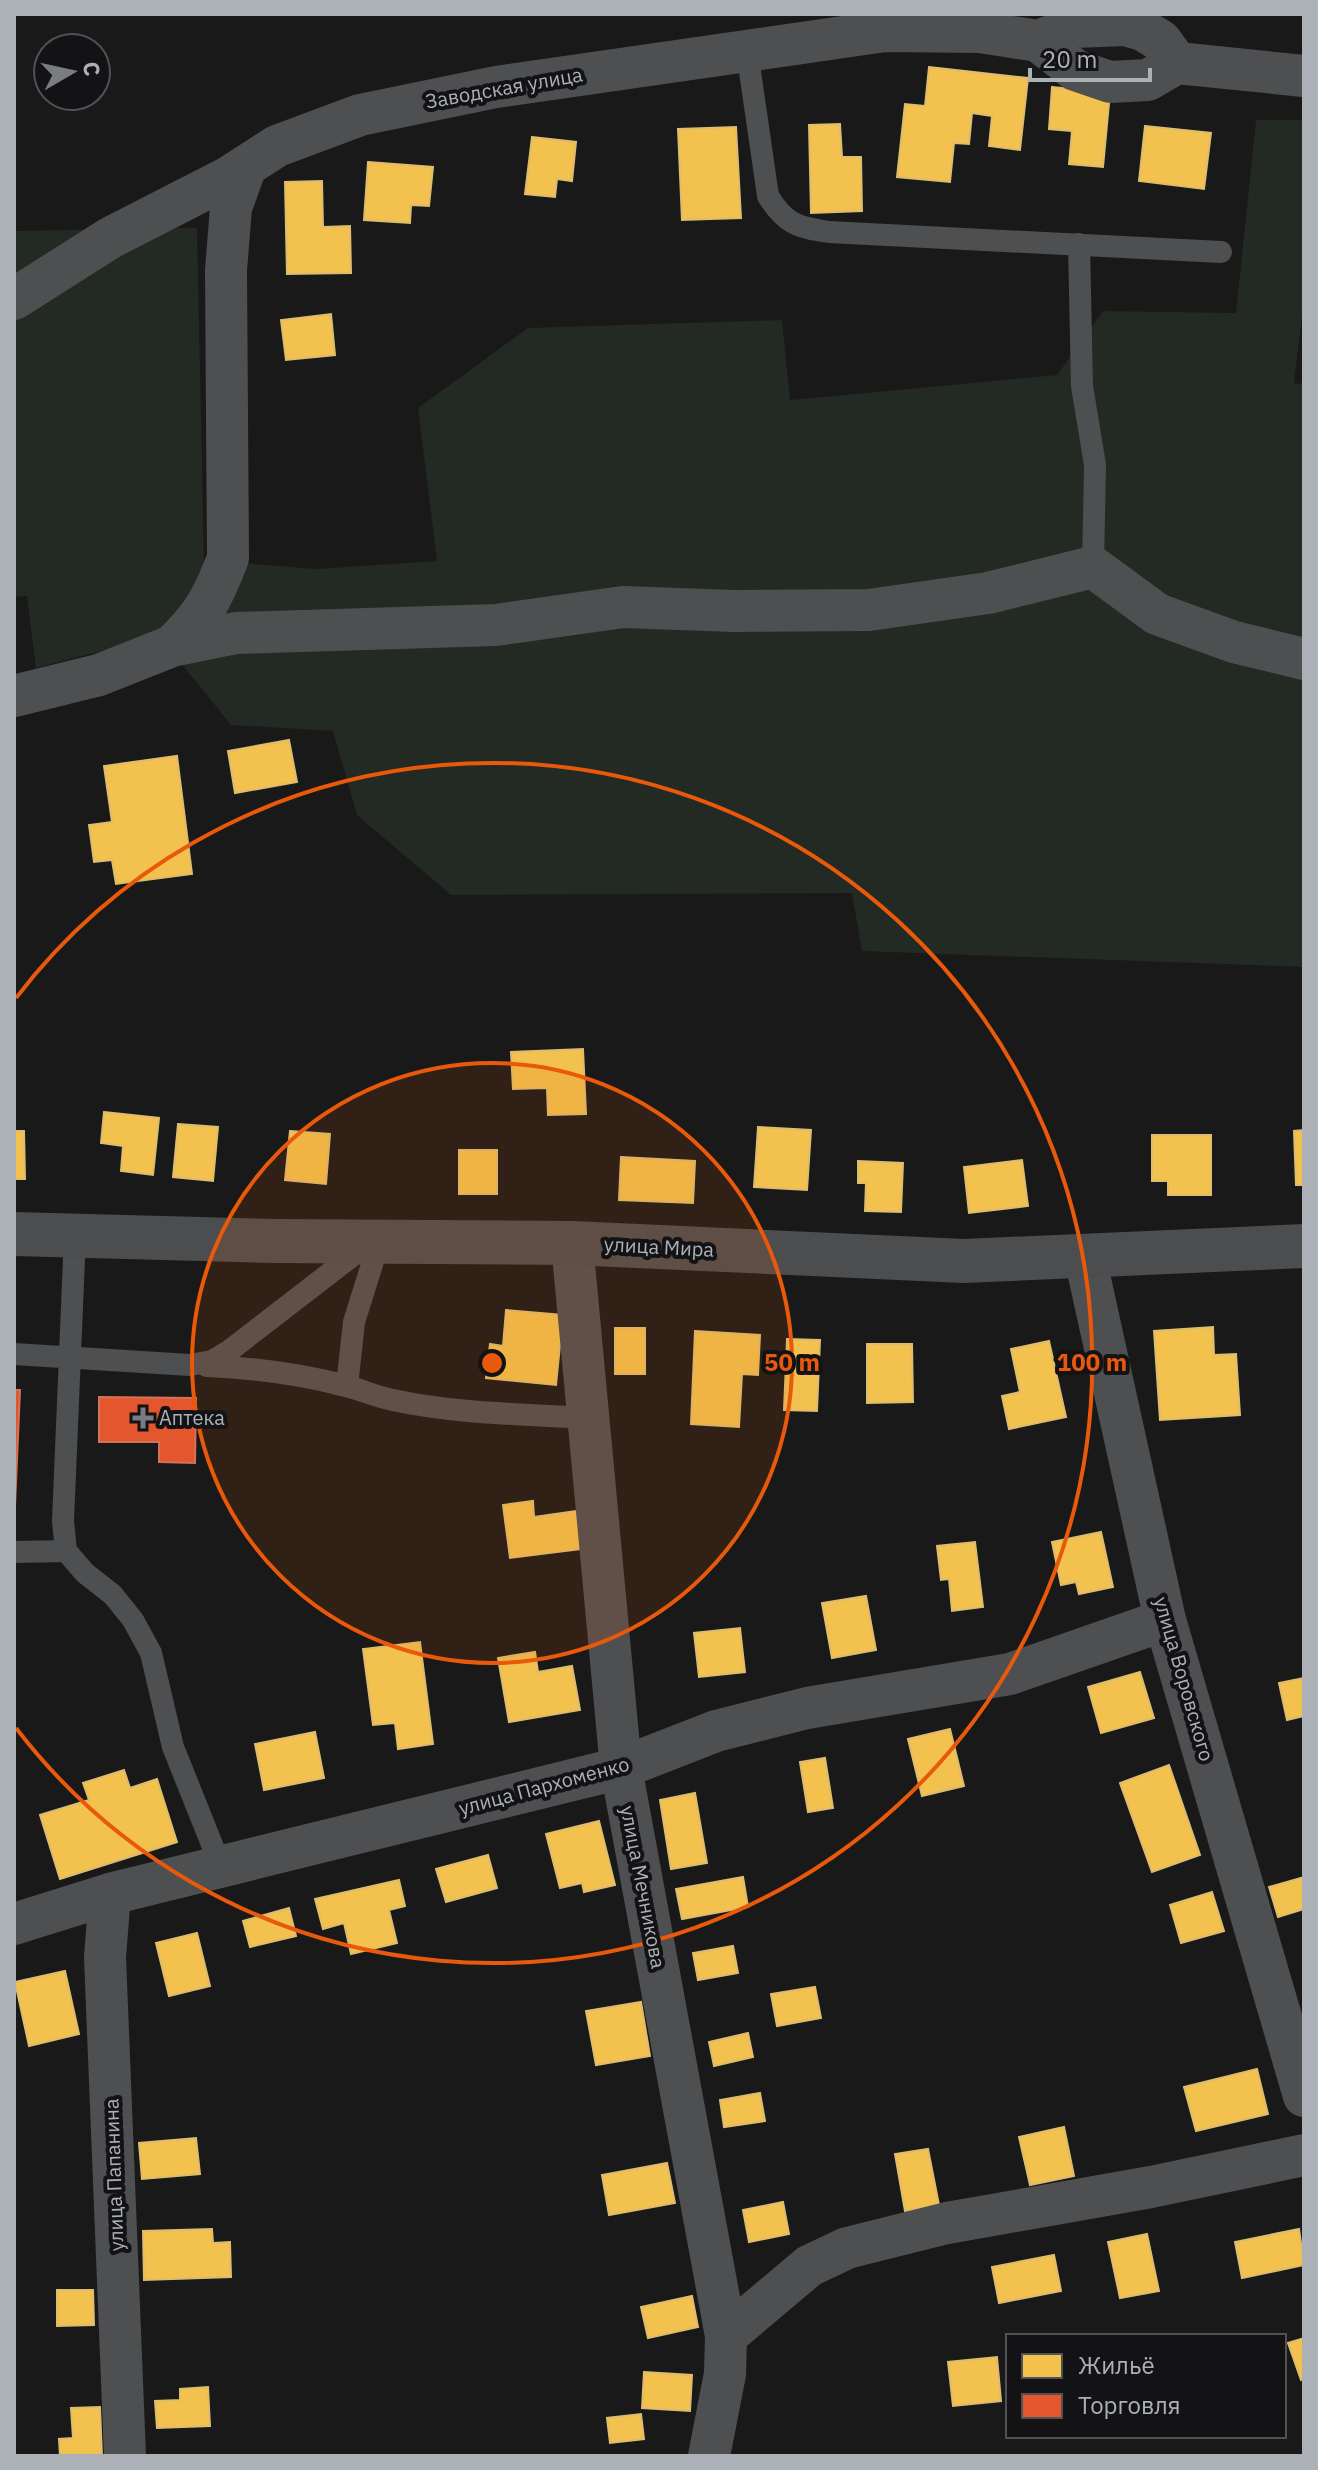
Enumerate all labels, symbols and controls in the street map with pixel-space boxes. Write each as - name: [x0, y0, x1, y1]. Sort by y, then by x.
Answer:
- north arrow: [32, 32, 112, 112]
- scale bar: [1030, 32, 1150, 82]
- text: 20 m: [1042, 43, 1097, 75]
- text: С: [77, 59, 108, 78]
- street label: Заводская улица: [423, 60, 585, 115]
- street label: улица Мира: [603, 1230, 715, 1263]
- text: 50 m: [764, 1346, 820, 1378]
- text: 100 m: [1057, 1346, 1127, 1378]
- centre of rings: [478, 1349, 506, 1377]
- place label: Аптека: [159, 1404, 225, 1431]
- marker: Аптека: [134, 1409, 152, 1427]
- street label: улица Воровского: [1148, 1594, 1221, 1764]
- street label: улица Пархоменко: [456, 1750, 632, 1821]
- street label: улица Мечникова: [614, 1803, 673, 1971]
- street label: улица Папанина: [97, 2098, 130, 2252]
- legend: [1006, 2334, 1286, 2438]
- text: Жильё: [1078, 2349, 1155, 2381]
- text: Торговля: [1078, 2389, 1181, 2421]

